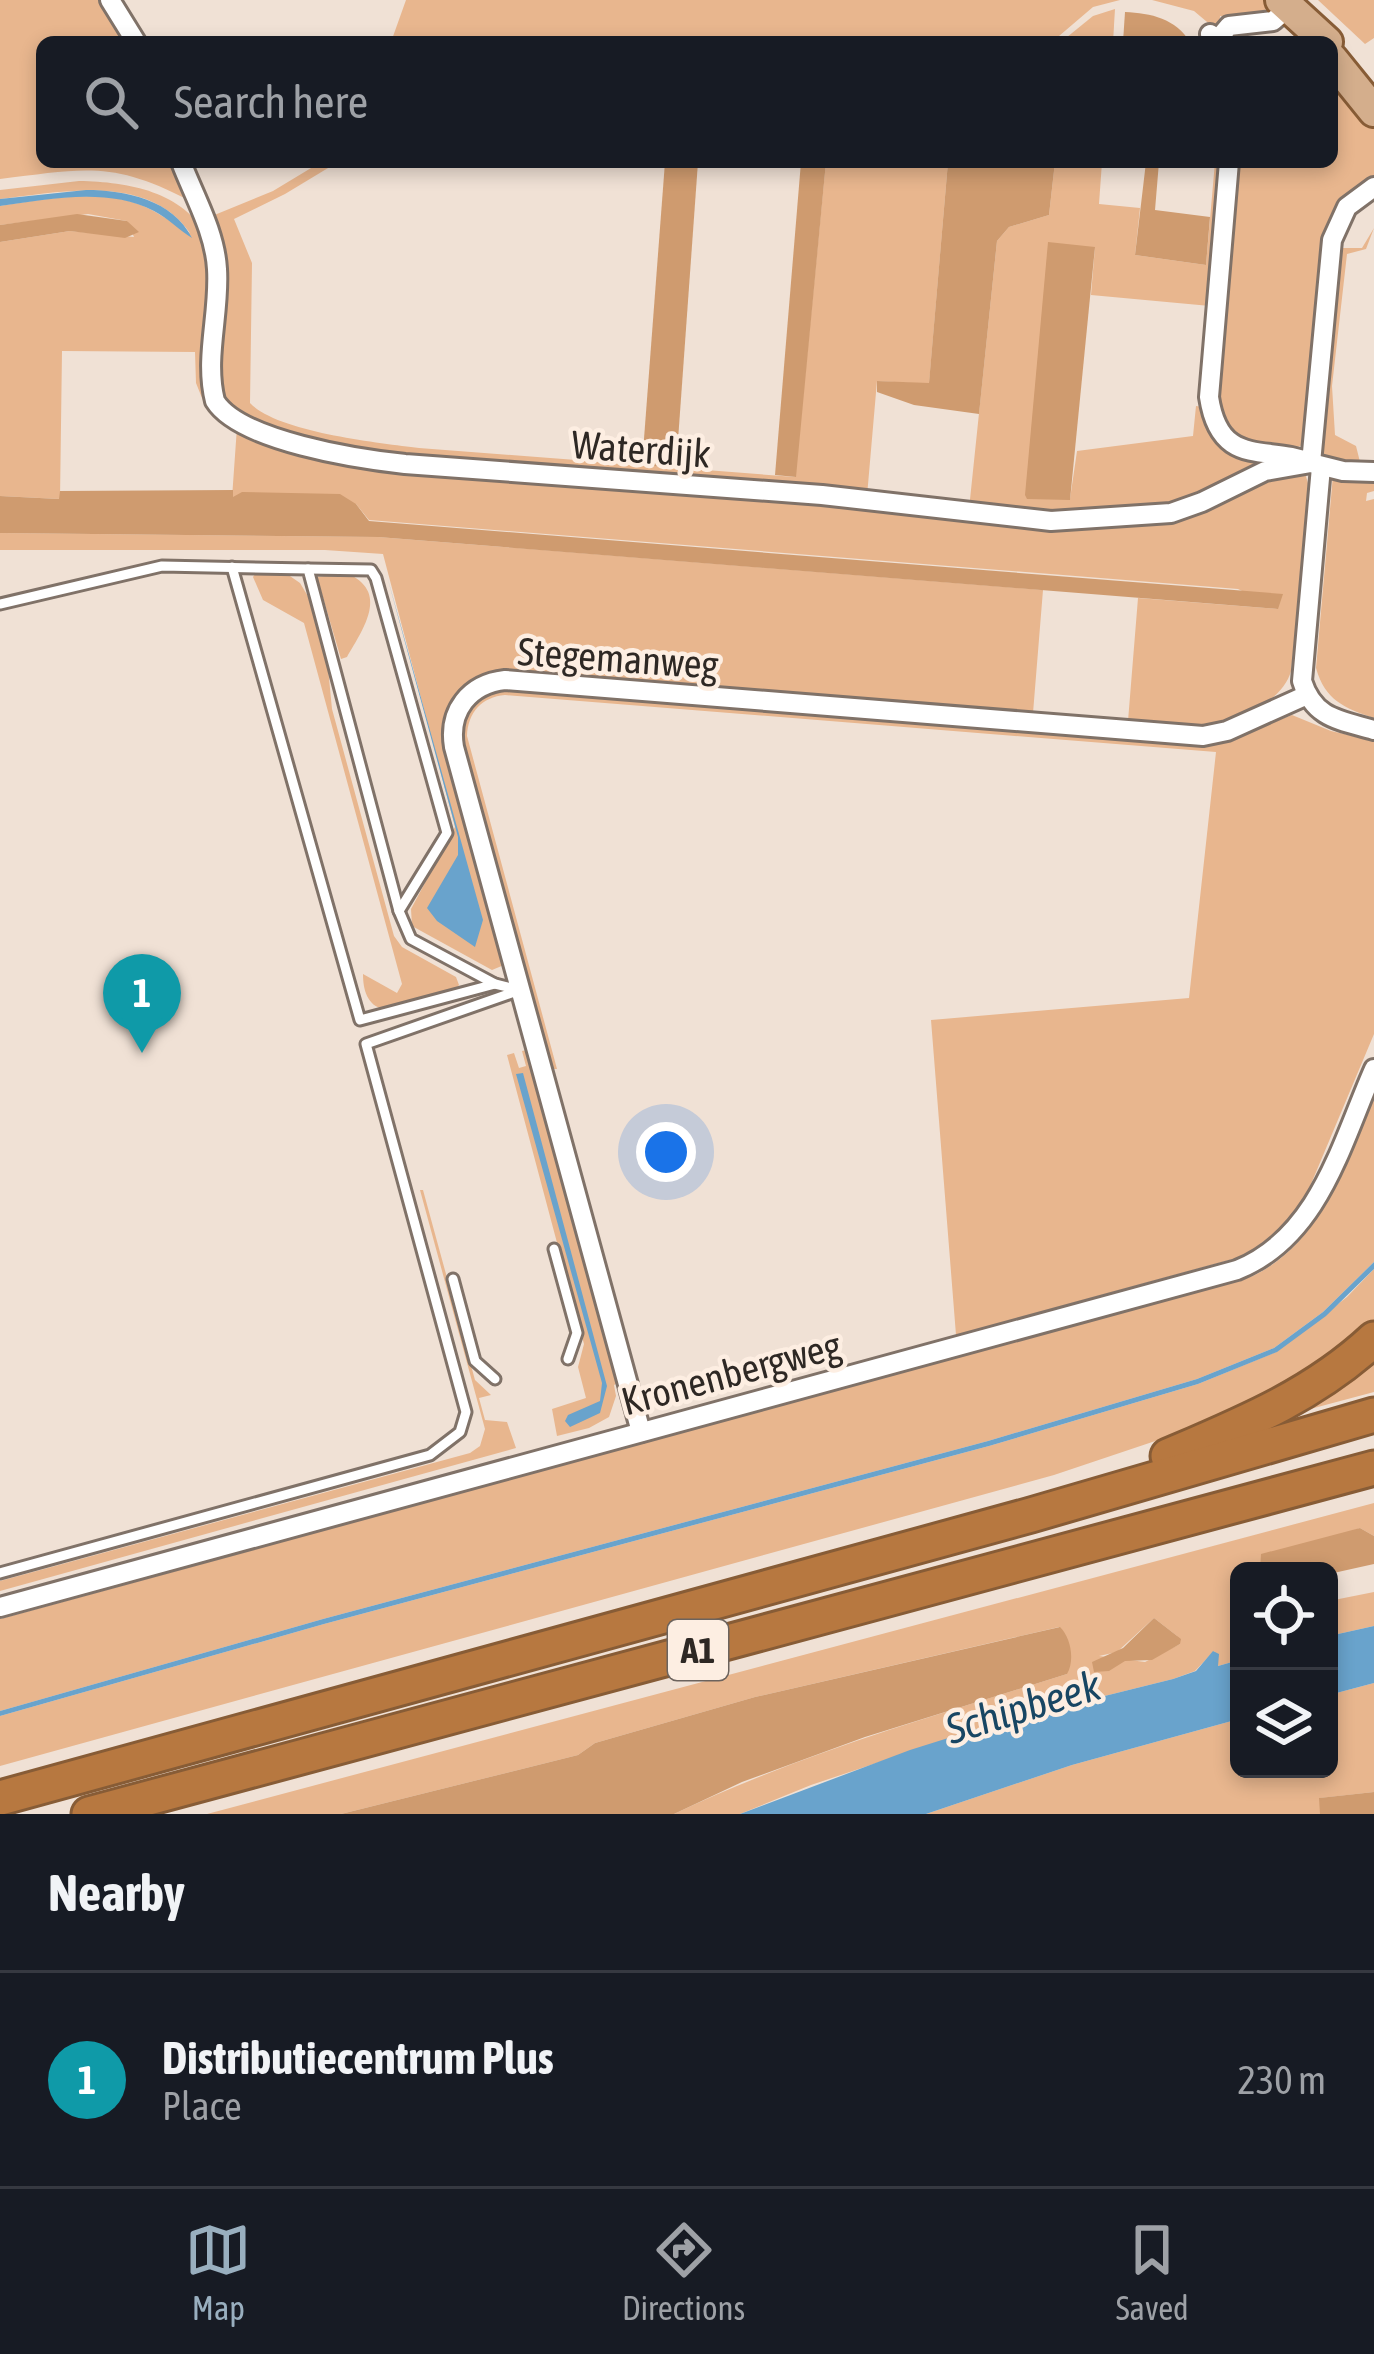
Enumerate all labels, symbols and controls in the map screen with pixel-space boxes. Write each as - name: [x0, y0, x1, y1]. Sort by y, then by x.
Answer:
- search box: [36, 36, 1338, 168]
- icon: search: [78, 69, 144, 135]
- text: Search here: [174, 76, 368, 128]
- street label: Waterdijk: [570, 422, 712, 476]
- street label: Stegemanweg: [516, 629, 720, 687]
- pin: 1: [103, 954, 181, 1053]
- your location: [636, 1122, 696, 1182]
- street label: Kronenbergweg: [617, 1323, 846, 1423]
- map controls: [1230, 1562, 1338, 1778]
- button: locate: [1230, 1562, 1338, 1670]
- road number: A1: [668, 1620, 728, 1680]
- water label: Schipbeek: [939, 1661, 1106, 1753]
- button: layers: [1230, 1670, 1338, 1778]
- text: Nearby: [48, 1863, 185, 1922]
- text: Distributiecentrum Plus: [162, 2032, 554, 2084]
- text: 1: [78, 2058, 96, 2102]
- text: 230 m: [1238, 2058, 1326, 2102]
- text: Place: [162, 2084, 242, 2128]
- tab: Map: [185, 2217, 251, 2327]
- tab: Directions: [622, 2217, 745, 2327]
- tab: Saved: [1116, 2217, 1189, 2327]

